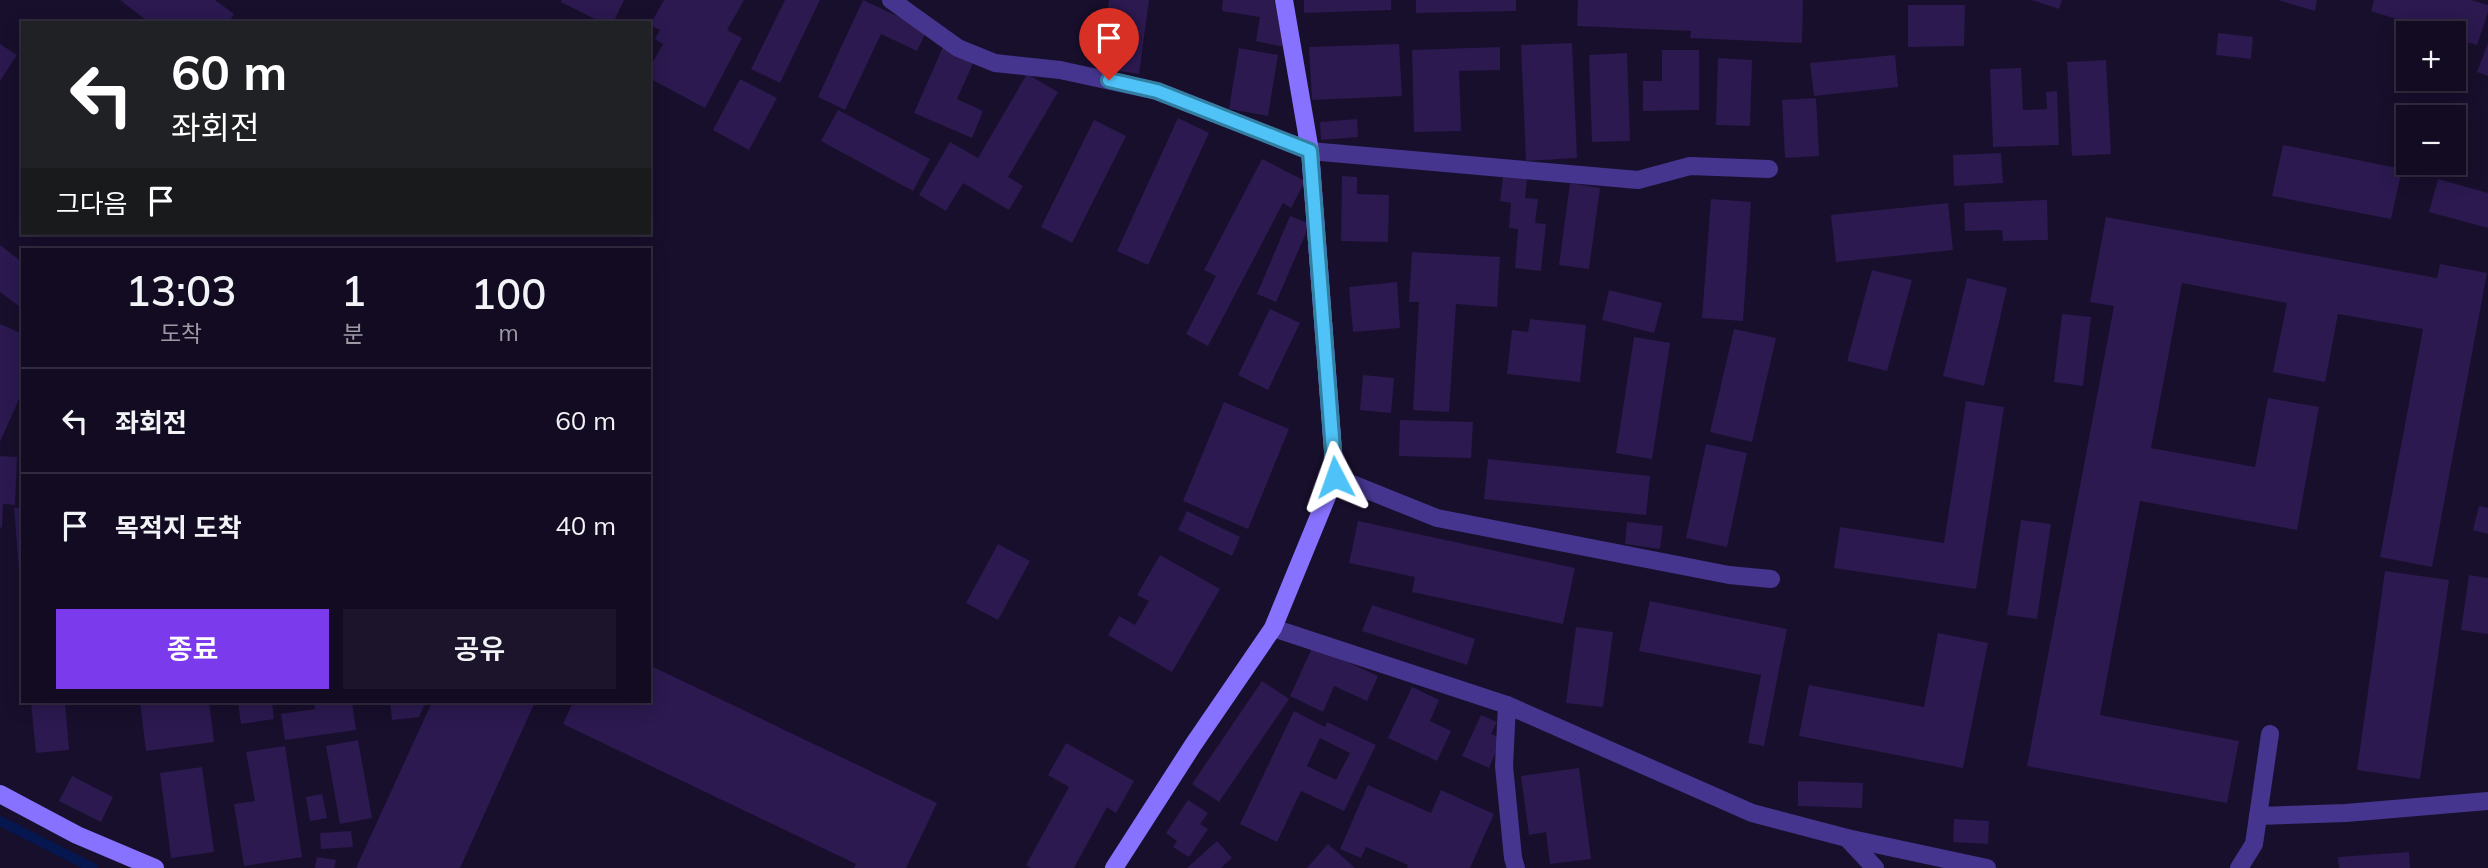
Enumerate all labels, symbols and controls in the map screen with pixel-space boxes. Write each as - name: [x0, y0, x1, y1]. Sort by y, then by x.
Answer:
- pin: [1079, 8, 1139, 80]
- icon: arrive: [1090, 19, 1128, 57]
- map controls: [2396, 21, 2466, 175]
- button: +: [2396, 21, 2466, 91]
- text: 60 m: [171, 41, 287, 102]
- icon: left: [56, 49, 147, 140]
- button: −: [2396, 105, 2466, 175]
- text: 좌회전: [171, 107, 259, 147]
- icon: arrive: [142, 182, 180, 220]
- text: 그다음: [56, 187, 128, 220]
- text: 13:03: [126, 264, 236, 317]
- text: 1: [341, 264, 366, 317]
- text: 100: [471, 267, 546, 320]
- text: m: [498, 318, 519, 347]
- text: 도착: [160, 319, 202, 348]
- text: 분: [343, 319, 364, 348]
- icon: left: [56, 402, 94, 440]
- text: 60 m: [555, 404, 616, 437]
- text: 좌회전: [115, 406, 187, 439]
- position arrow: [1298, 440, 1372, 514]
- icon: arrive: [56, 507, 94, 545]
- text: 40 m: [555, 509, 616, 542]
- text: 목적지 도착: [115, 511, 242, 544]
- button: 종료: [56, 609, 329, 689]
- button: 공유: [343, 609, 616, 689]

